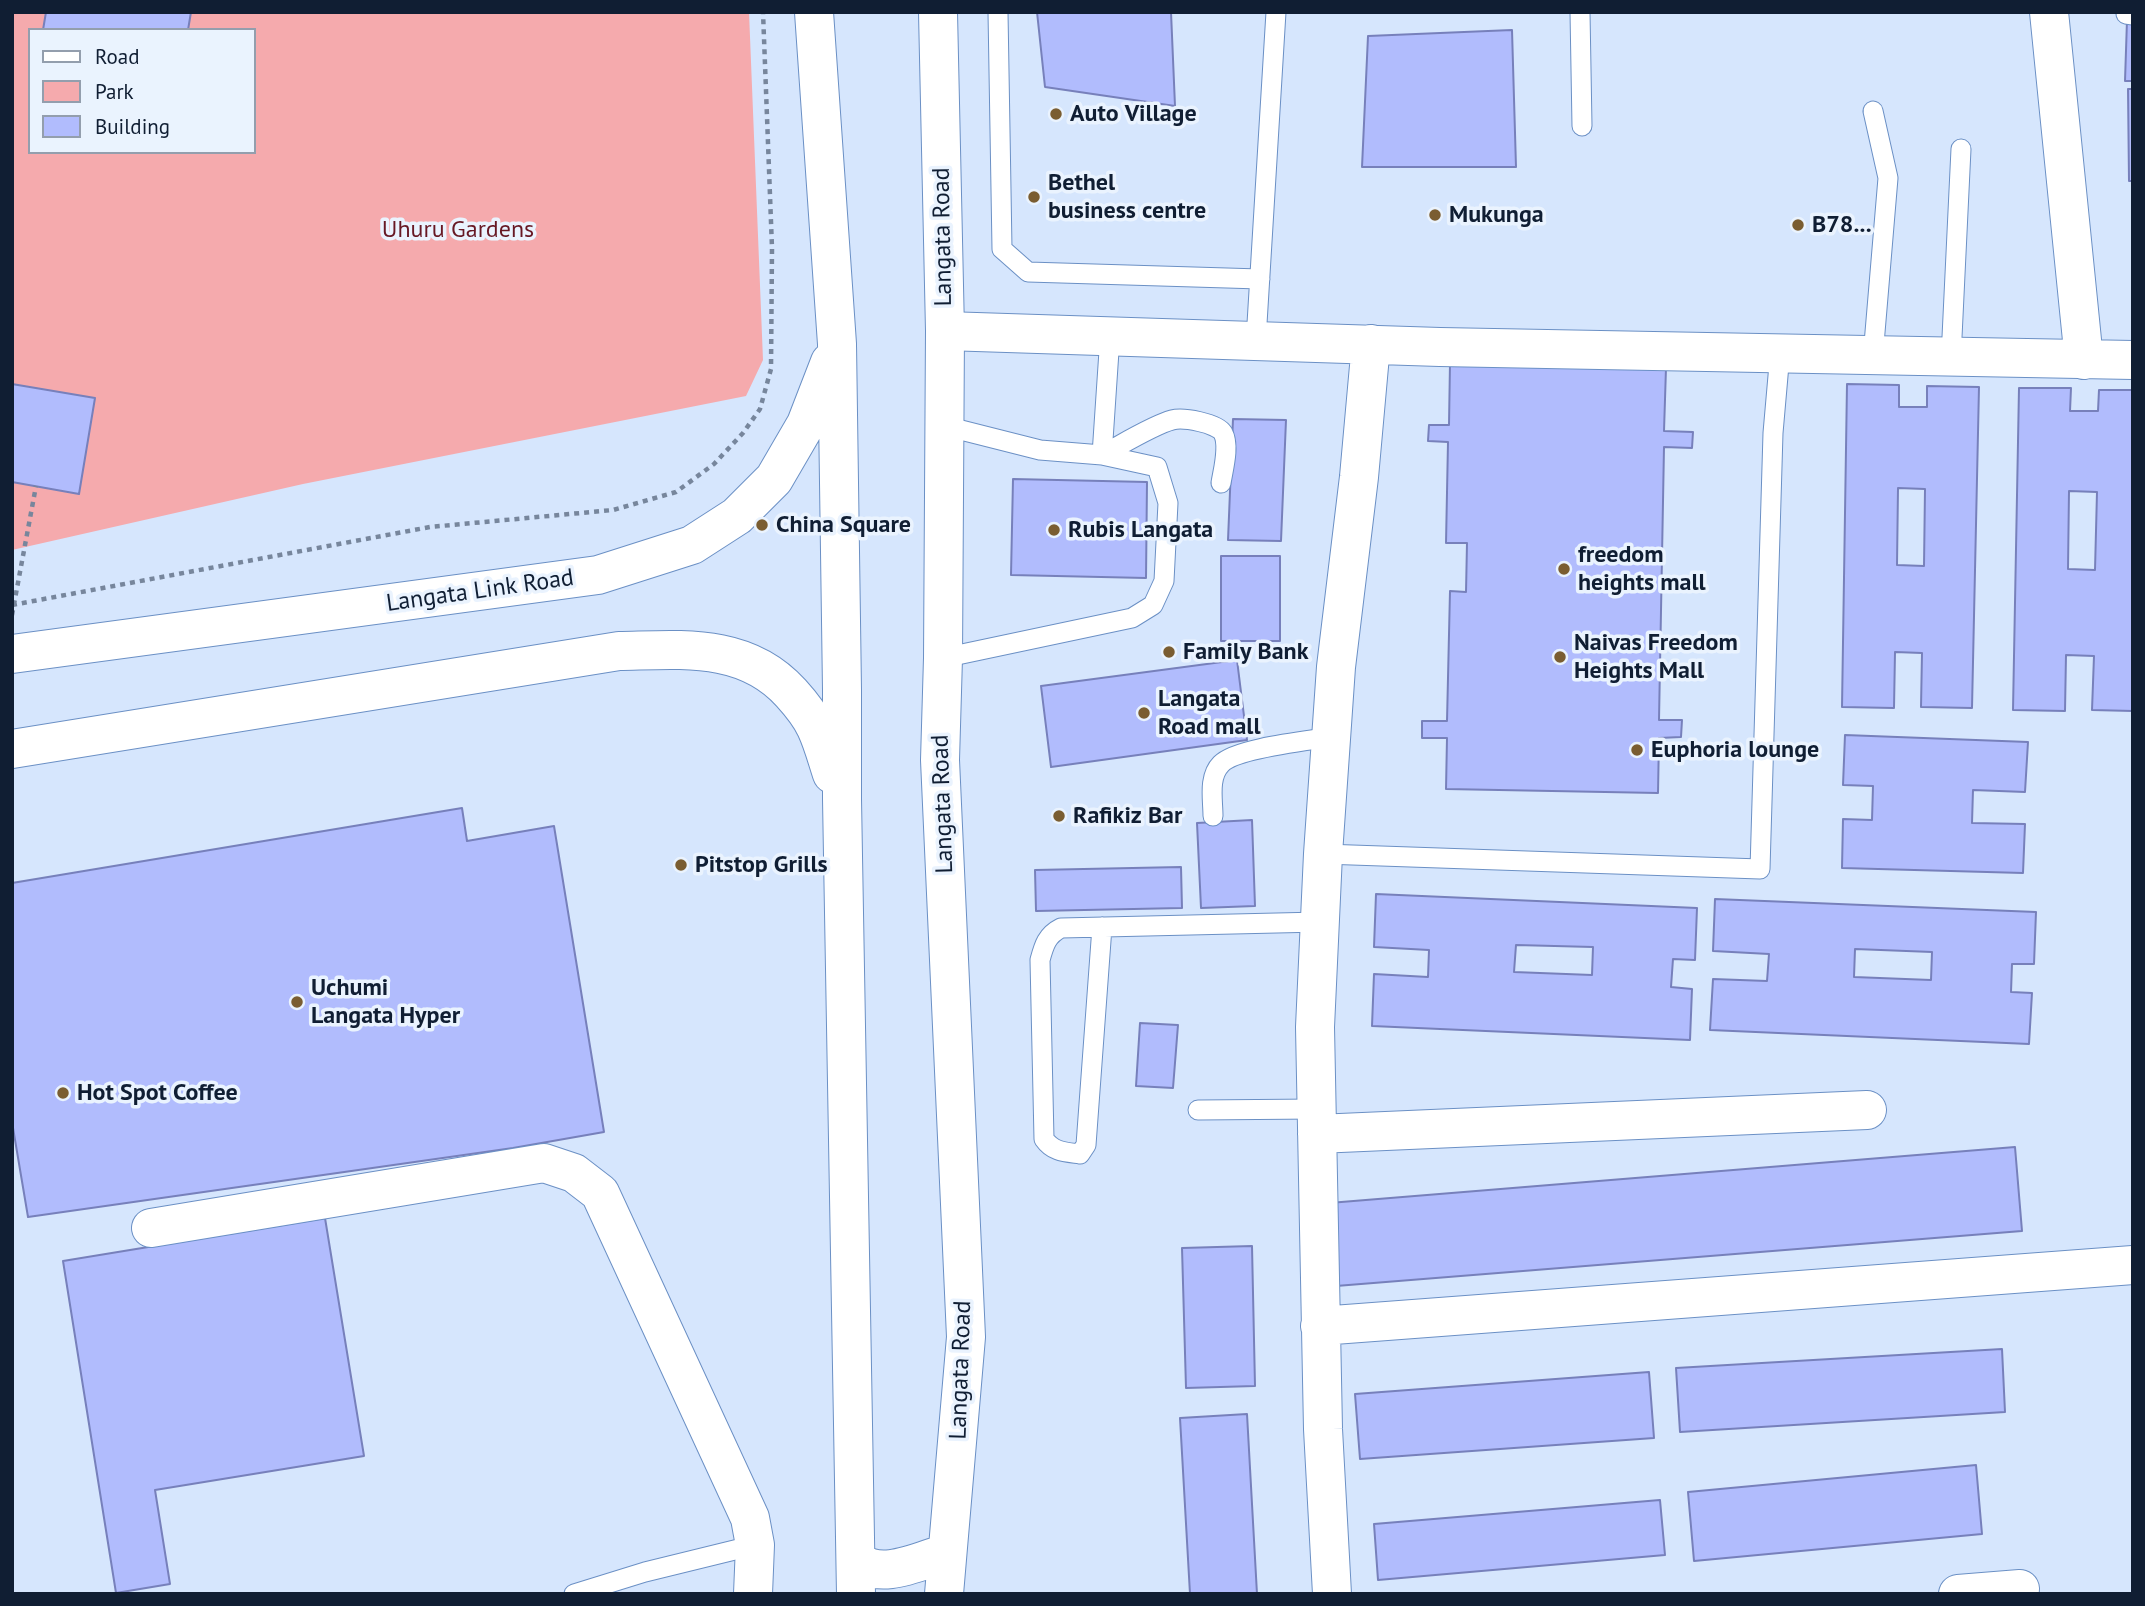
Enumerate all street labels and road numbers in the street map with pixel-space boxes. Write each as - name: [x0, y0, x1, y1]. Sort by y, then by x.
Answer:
- street label: Langata Road: [927, 167, 959, 307]
- street label: Langata Link Road: [384, 564, 576, 618]
- street label: Langata Road: [926, 734, 960, 874]
- street label: Langata Road: [944, 1300, 978, 1440]

